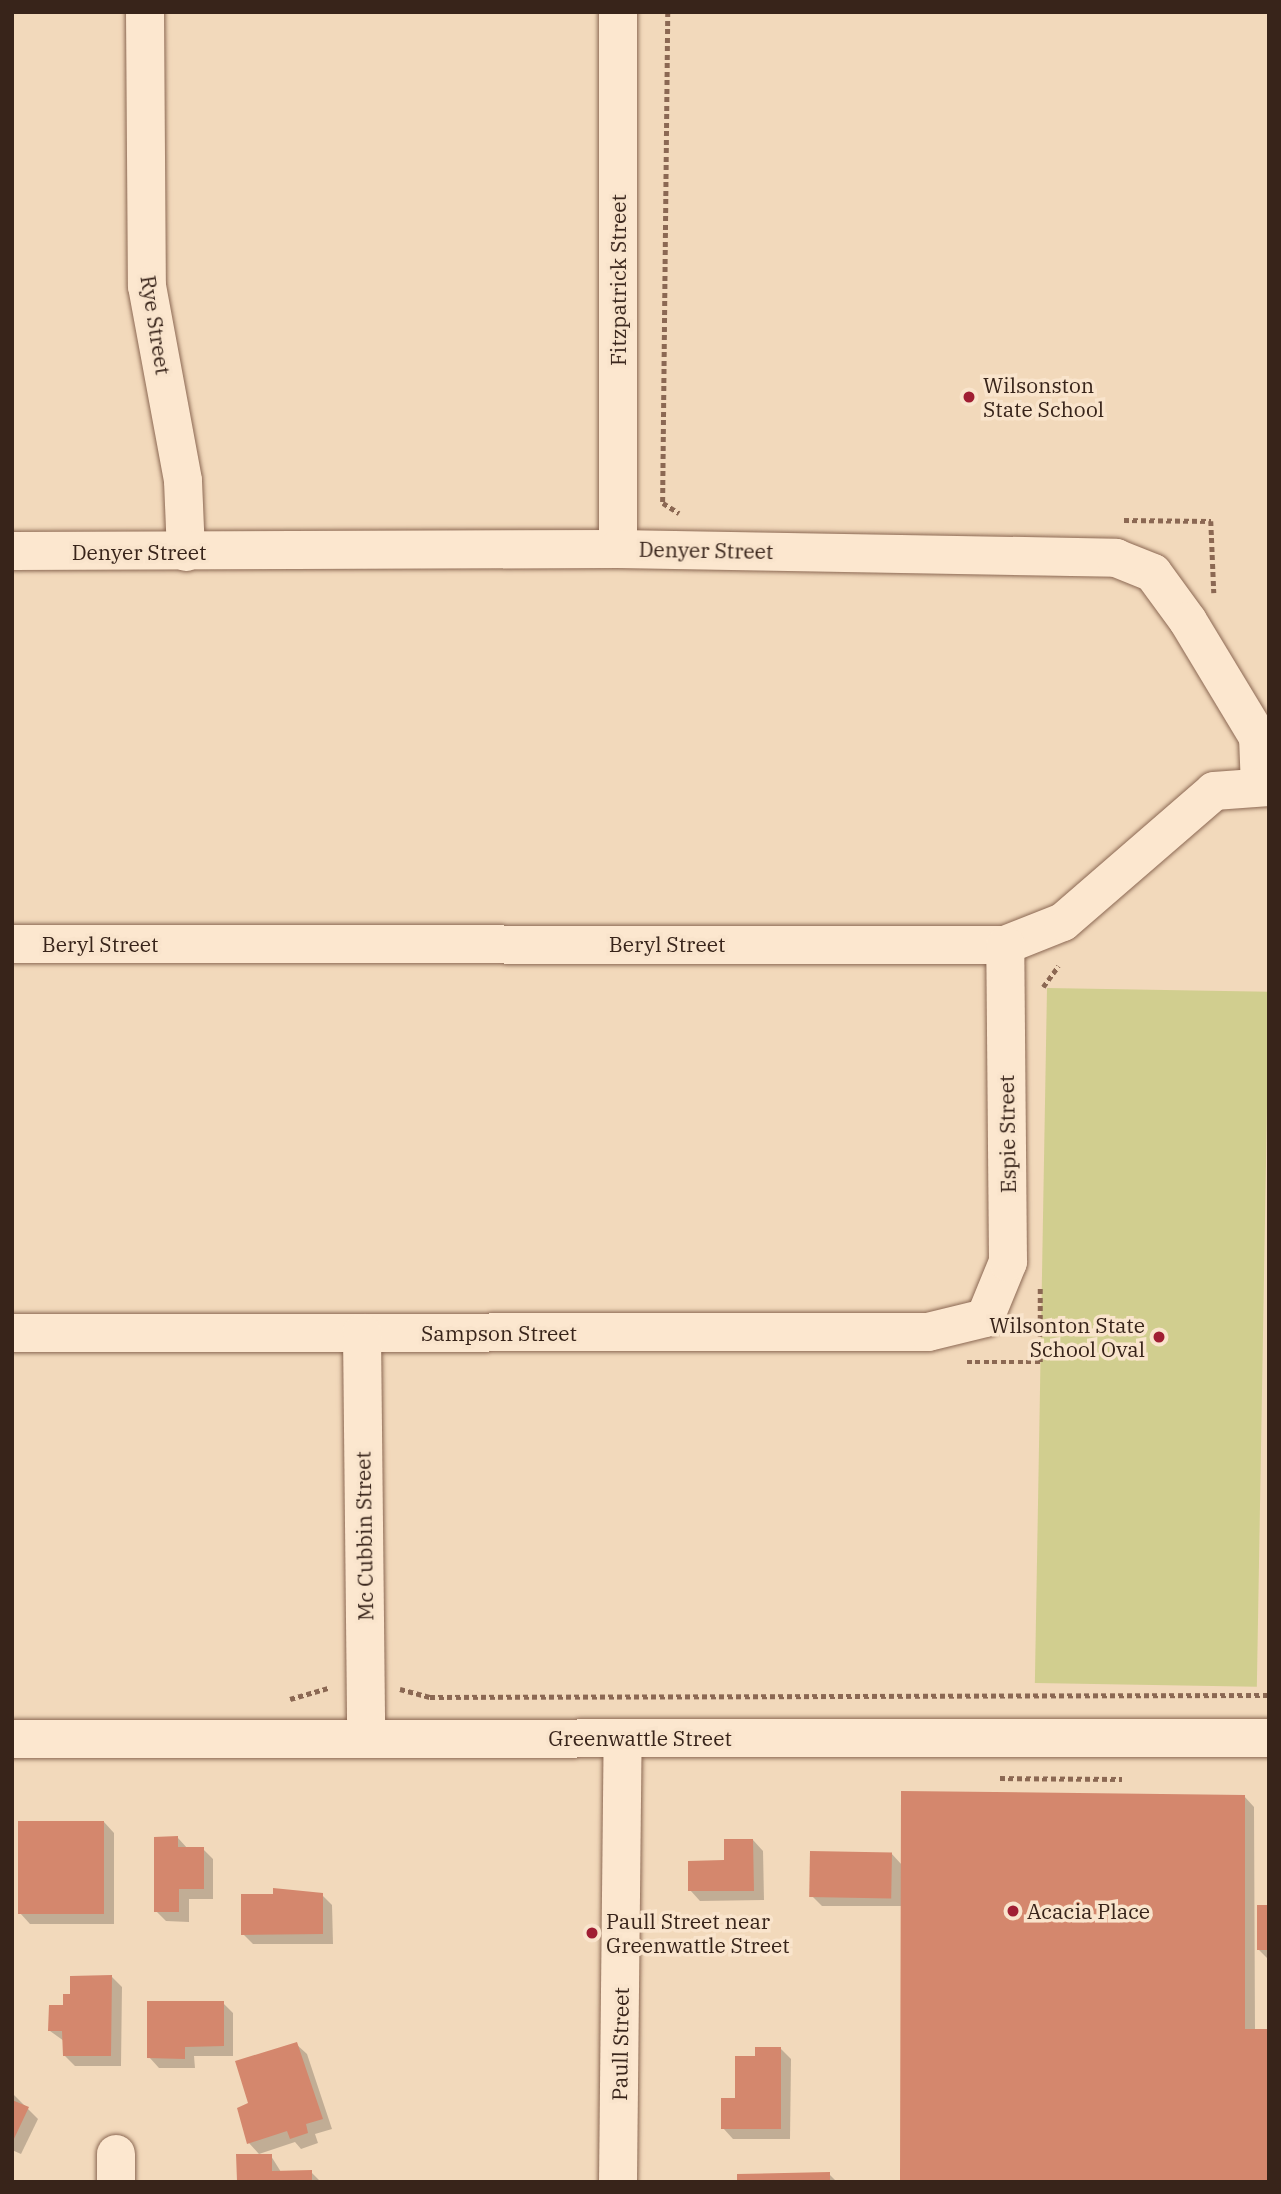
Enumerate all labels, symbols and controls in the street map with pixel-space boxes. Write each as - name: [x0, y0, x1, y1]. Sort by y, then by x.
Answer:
- street label: Fitzpatrick Street: [605, 194, 631, 366]
- street label: Rye Street: [136, 274, 176, 376]
- place label: Wilsonston State School: [983, 372, 1104, 422]
- marker: Wilsonston State School: [961, 389, 977, 405]
- street label: Denyer Street: [638, 536, 774, 564]
- street label: Denyer Street: [72, 539, 206, 565]
- street label: Beryl Street: [42, 931, 158, 957]
- street label: Beryl Street: [609, 931, 725, 957]
- street label: Espie Street: [993, 1075, 1021, 1193]
- place label: Wilsonton State School Oval: [989, 1312, 1145, 1362]
- street label: Sampson Street: [421, 1320, 577, 1346]
- marker: Wilsonton State School Oval: [1151, 1329, 1167, 1345]
- street label: Mc Cubbin Street: [350, 1451, 378, 1621]
- street label: Greenwattle Street: [548, 1725, 732, 1751]
- place label: Acacia Place: [1027, 1898, 1150, 1924]
- marker: Acacia Place: [1005, 1903, 1021, 1919]
- place label: Paull Street near Greenwattle Street: [606, 1908, 790, 1958]
- marker: Paull Street near Greenwattle Street: [584, 1925, 600, 1941]
- street label: Paull Street: [606, 1987, 634, 2101]

